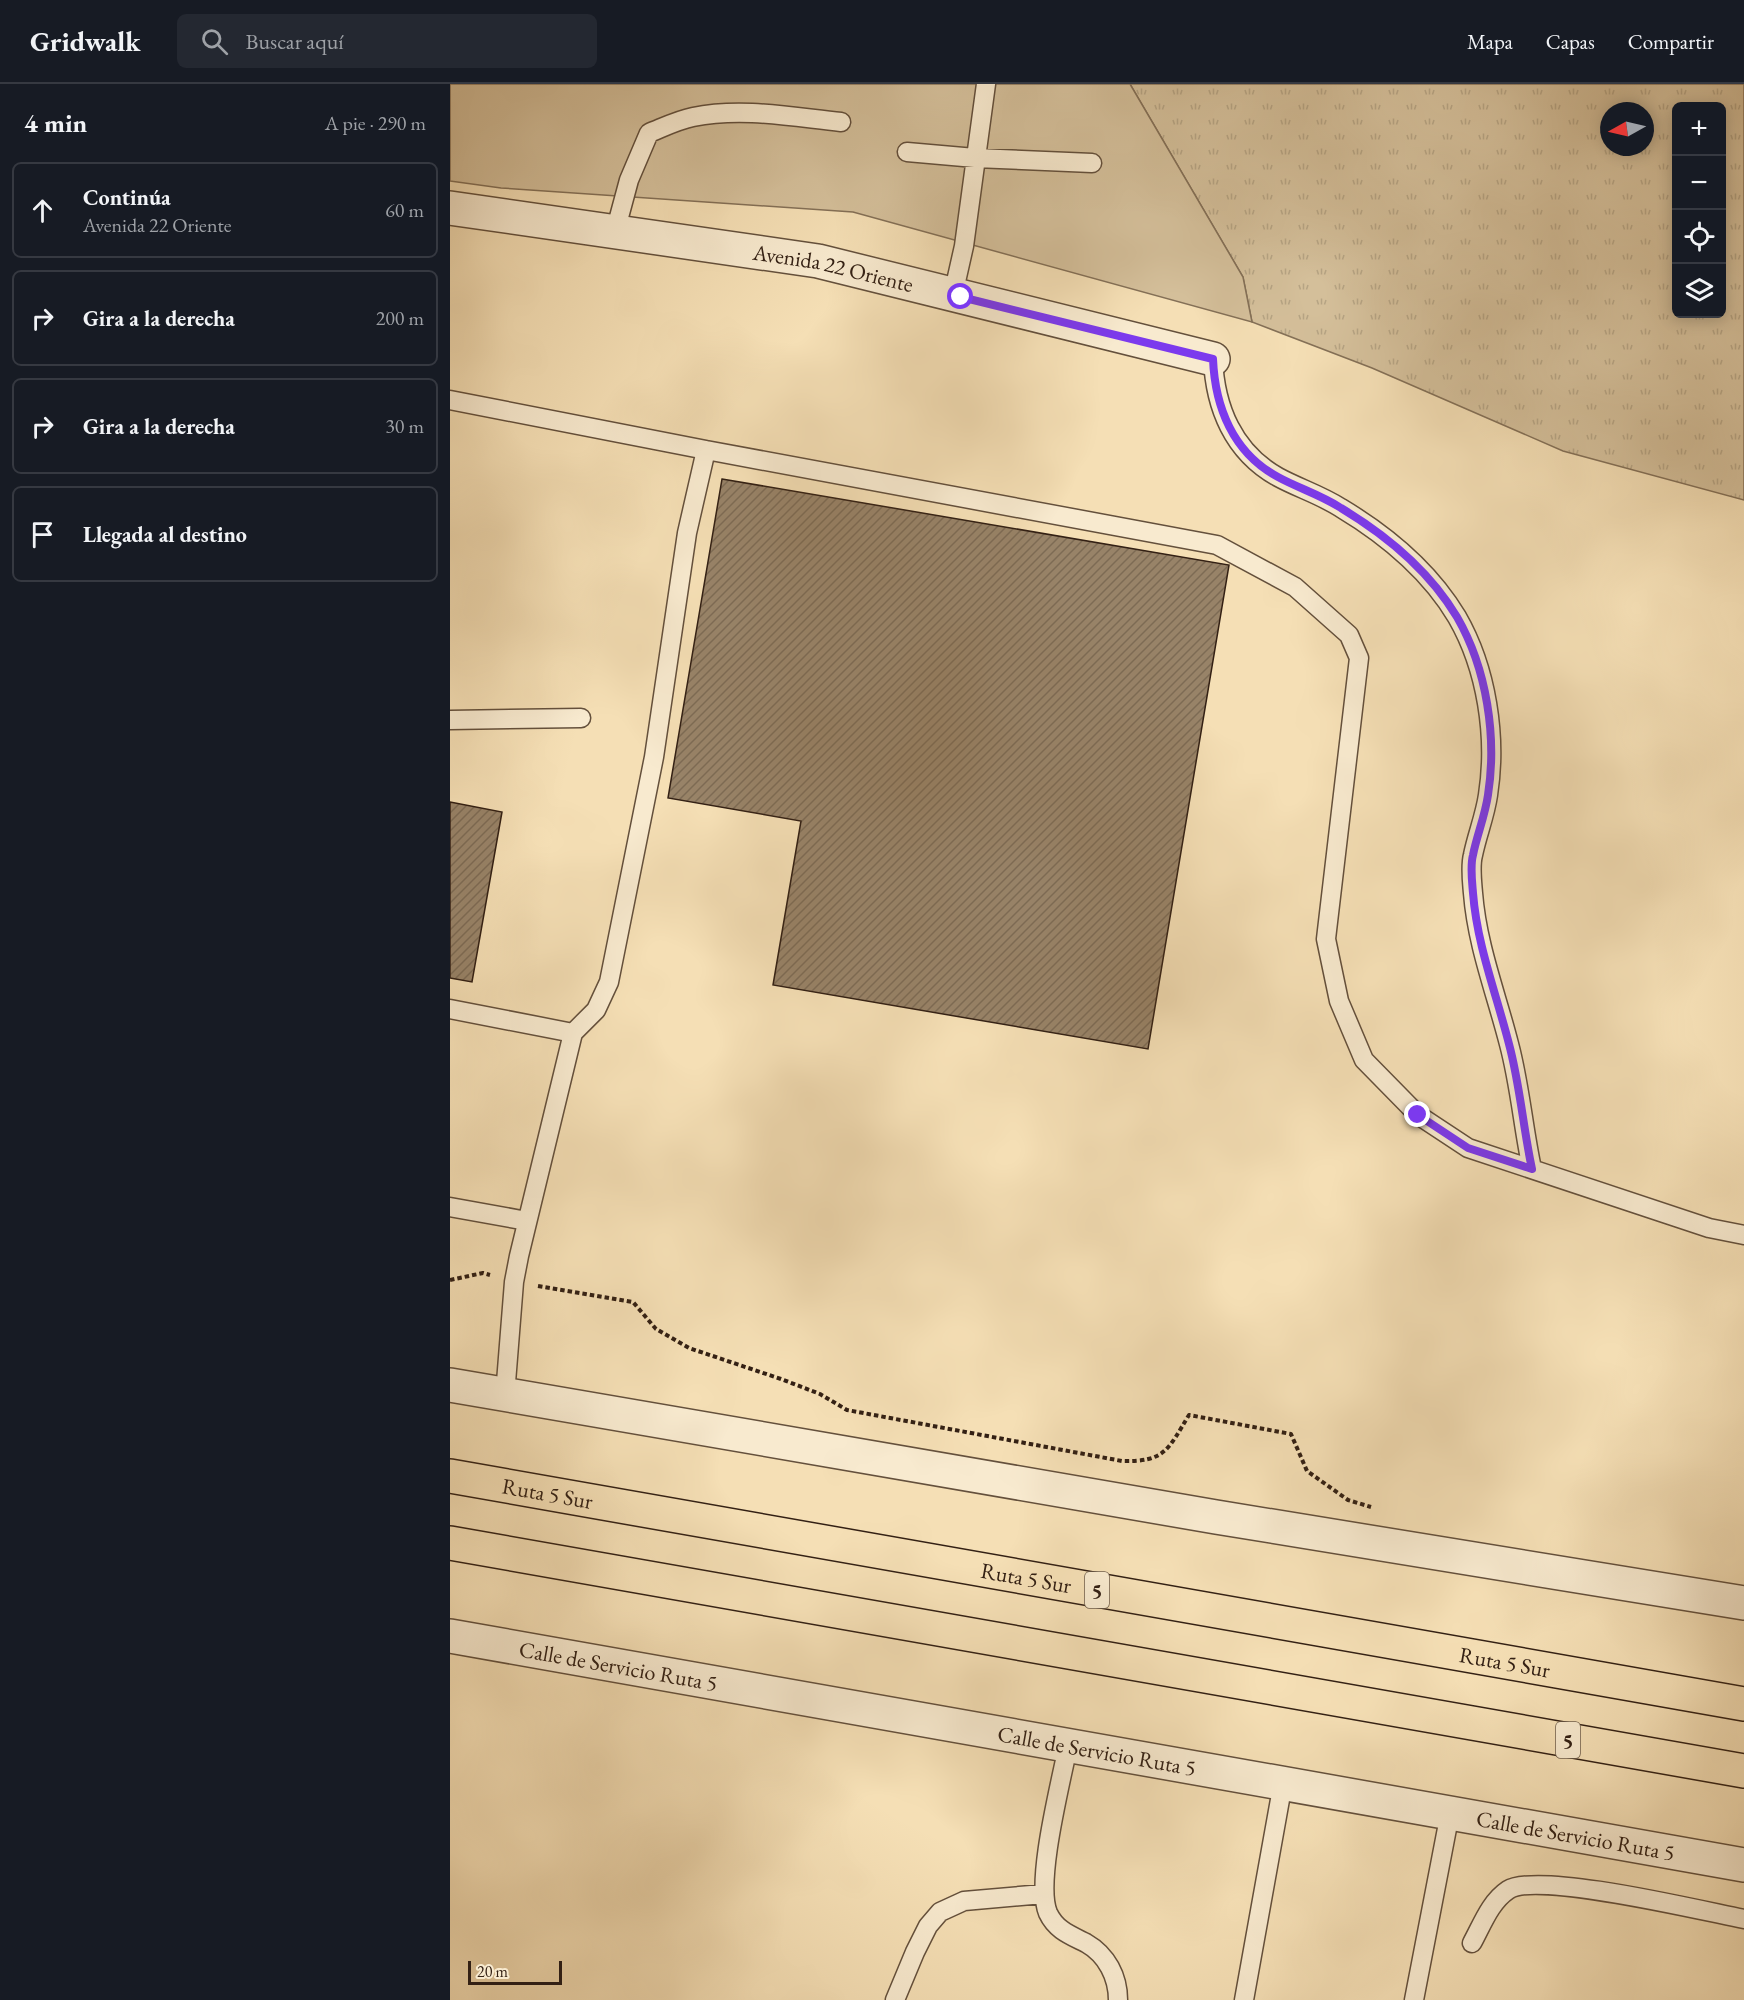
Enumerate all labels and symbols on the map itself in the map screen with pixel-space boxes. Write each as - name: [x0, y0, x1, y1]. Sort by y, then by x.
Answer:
- north arrow: [1600, 102, 1654, 156]
- street label: Avenida 22 Oriente: [750, 237, 917, 299]
- route start: [947, 283, 973, 309]
- route end: [1404, 1101, 1430, 1127]
- street label: Ruta 5 Sur: [500, 1471, 596, 1516]
- street label: Ruta 5 Sur: [979, 1555, 1074, 1600]
- road number: 5: [1085, 1572, 1109, 1608]
- street label: Calle de Servicio Ruta 5: [517, 1634, 720, 1698]
- street label: Ruta 5 Sur: [1457, 1640, 1553, 1684]
- street label: Calle de Servicio Ruta 5: [995, 1719, 1198, 1782]
- road number: 5: [1556, 1722, 1580, 1758]
- street label: Calle de Servicio Ruta 5: [1474, 1803, 1677, 1867]
- scale bar: [468, 1958, 562, 1986]

